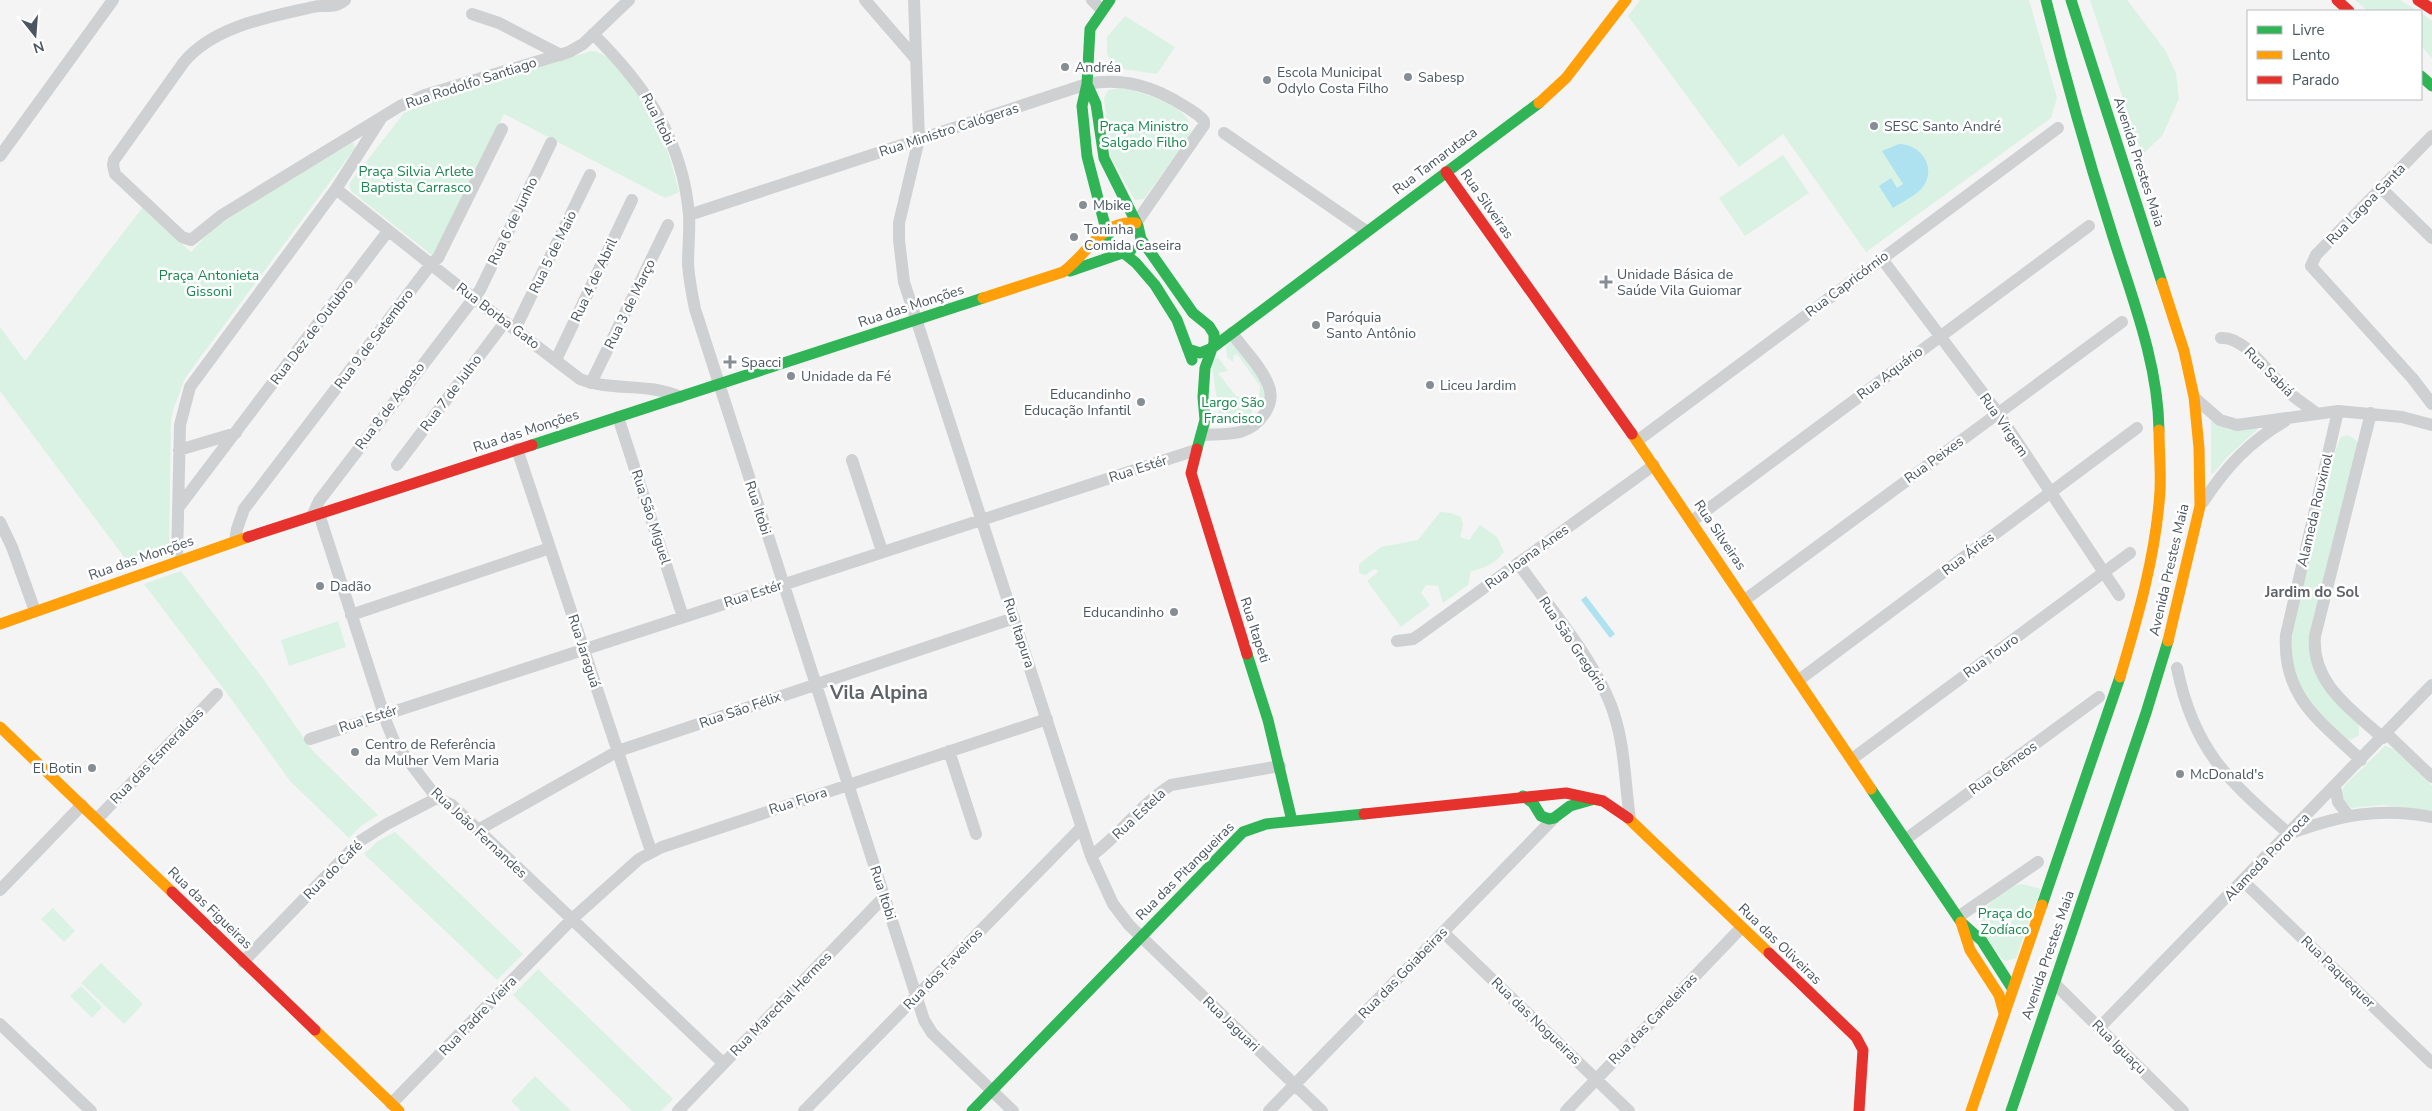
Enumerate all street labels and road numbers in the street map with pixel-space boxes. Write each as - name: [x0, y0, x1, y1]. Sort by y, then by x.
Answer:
- street label: Rua Rodolfo Santiago: [403, 53, 539, 113]
- street label: Rua Itobi: [637, 90, 679, 148]
- street label: Avenida Prestes Maia: [2109, 95, 2169, 229]
- street label: Rua Ministro Calógeras: [877, 98, 1021, 162]
- street label: Rua Tamarutaca: [1389, 123, 1481, 199]
- street label: Rua Lagoa Santa: [2322, 159, 2410, 249]
- street label: Rua Silveiras: [1456, 165, 1518, 243]
- street label: Rua 6 de Junho: [484, 174, 543, 268]
- street label: Rua 5 de Maio: [525, 207, 581, 297]
- street label: Rua 4 de Abril: [566, 234, 622, 325]
- street label: Rua Capricórnio: [1802, 246, 1893, 321]
- street label: Rua 3 de Março: [600, 256, 660, 352]
- street label: Rua Dez de Outubro: [266, 275, 358, 389]
- street label: Rua Borba Gato: [452, 278, 544, 354]
- street label: Rua das Monções: [856, 280, 967, 332]
- street label: Rua 9 de Setembro: [330, 285, 418, 393]
- street label: Rua Aquário: [1853, 342, 1927, 404]
- street label: Rua Sabiá: [2240, 343, 2298, 401]
- street label: Rua 7 de Julho: [416, 350, 486, 435]
- street label: Rua 8 de Agosto: [351, 358, 429, 454]
- street label: Rua Virgem: [1975, 389, 2033, 461]
- street label: Rua das Monções: [471, 405, 582, 457]
- street label: Rua Peixes: [1901, 432, 1968, 488]
- street label: Rua Estér: [1106, 451, 1170, 487]
- street label: Alameda Rouxinol: [2293, 451, 2337, 569]
- street label: Rua São Miguel: [627, 467, 676, 568]
- street label: Rua Itobi: [740, 479, 776, 537]
- street label: Rua Silveiras: [1689, 496, 1751, 574]
- street label: Avenida Prestes Maia: [2145, 502, 2193, 638]
- street label: Rua Joana Anes: [1481, 520, 1573, 594]
- street label: Rua Áries: [1938, 528, 1998, 580]
- street label: Rua das Monções: [86, 531, 196, 585]
- street label: Rua Estér: [721, 576, 785, 612]
- street label: Rua São Gregório: [1534, 593, 1612, 695]
- street label: Rua Itapeti: [1235, 595, 1275, 665]
- street label: Rua Itapura: [999, 596, 1039, 670]
- street label: Rua Jaraguá: [563, 612, 605, 690]
- street label: Rua Touro: [1960, 629, 2023, 682]
- street label: Rua São Félix: [697, 687, 784, 733]
- street label: Rua Estér: [336, 701, 400, 737]
- street label: Rua das Esmeraldas: [106, 703, 208, 808]
- street label: Rua Gêmeos: [1965, 737, 2041, 799]
- street label: Rua João Fernandes: [427, 783, 531, 883]
- street label: Rua Flora: [766, 783, 830, 819]
- street label: Rua Estela: [1108, 784, 1170, 844]
- street label: Alameda Pororoca: [2220, 809, 2314, 905]
- street label: Rua das Pitangueiras: [1131, 817, 1239, 925]
- street label: Rua do Café: [299, 836, 367, 904]
- street label: Rua das Figueiras: [164, 863, 257, 954]
- street label: Rua Itobi: [865, 864, 901, 922]
- street label: Avenida Prestes Maia: [2017, 888, 2079, 1022]
- street label: Rua das Oliveiras: [1734, 899, 1826, 989]
- street label: Rua das Goiabeiras: [1354, 923, 1452, 1023]
- street label: Rua dos Faveiros: [899, 924, 987, 1014]
- street label: Rua Paquequer: [2297, 932, 2379, 1012]
- street label: Rua Marechal Hermes: [726, 947, 836, 1061]
- street label: Rua das Caneleiras: [1604, 969, 1702, 1069]
- street label: Rua Padre Vieira: [435, 972, 521, 1060]
- street label: Rua das Nogueiras: [1487, 973, 1585, 1069]
- street label: Rua Jaguari: [1199, 992, 1263, 1056]
- street label: Rua Iguaçu: [2088, 1016, 2150, 1078]

